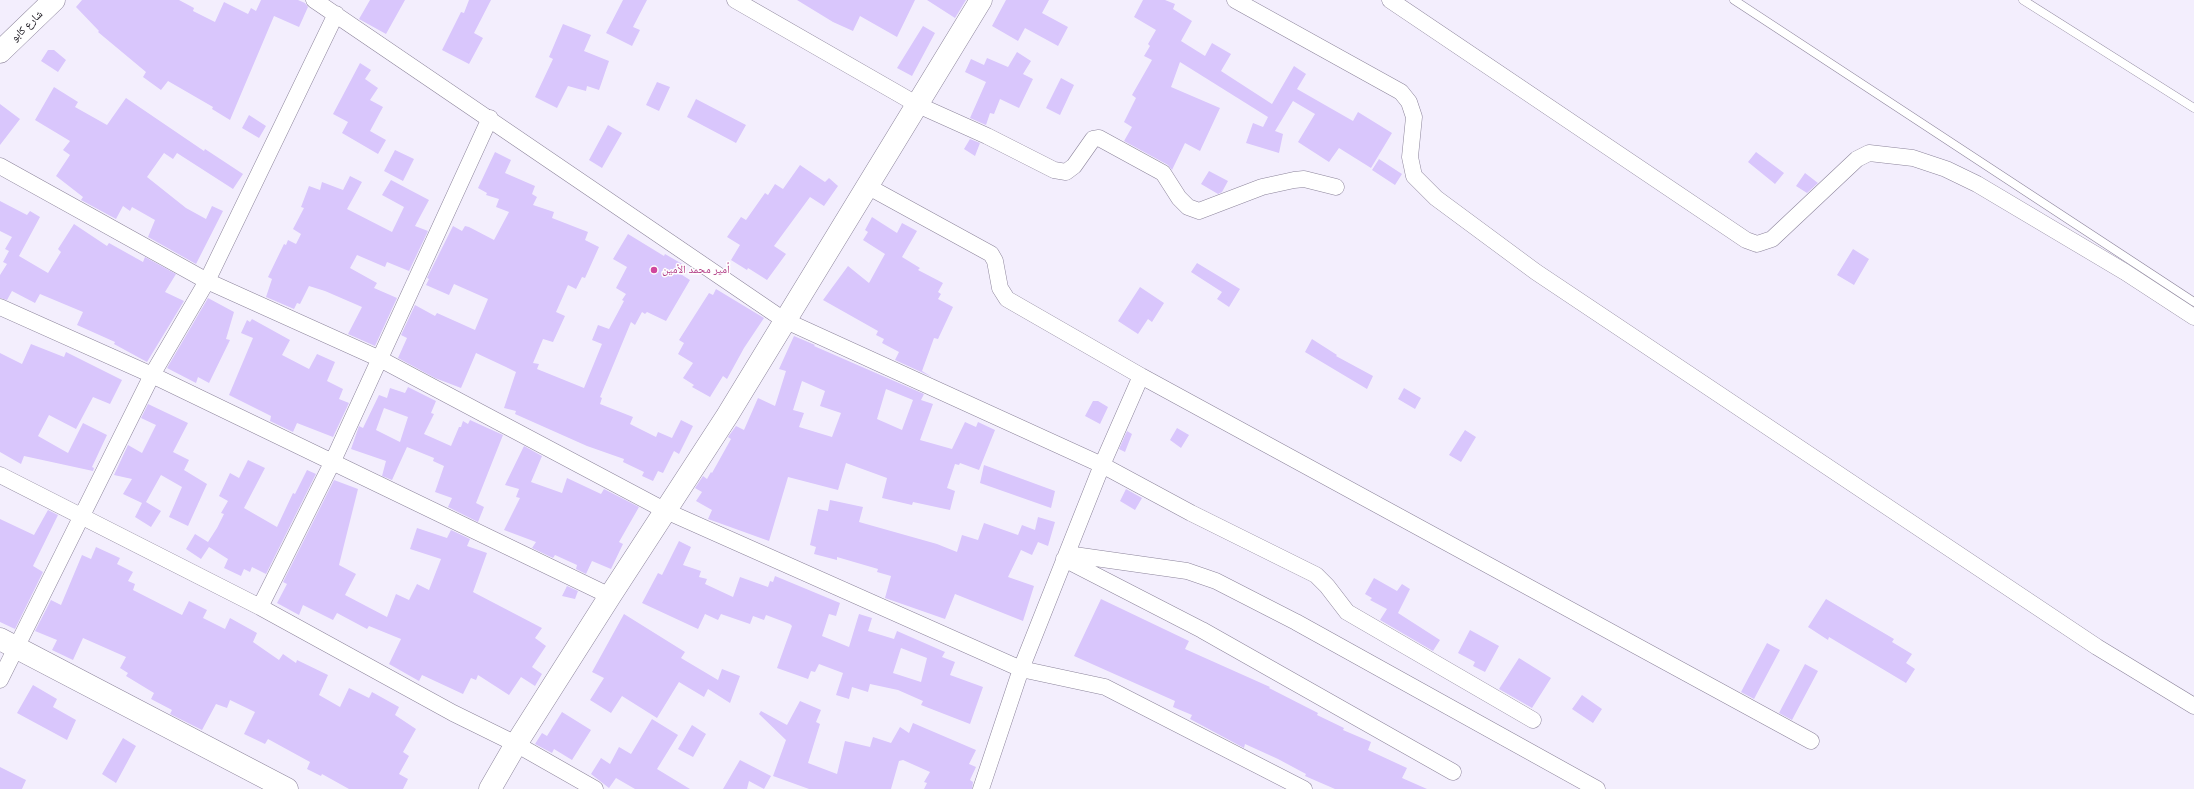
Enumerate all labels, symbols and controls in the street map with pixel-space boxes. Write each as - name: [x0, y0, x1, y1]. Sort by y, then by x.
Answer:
- street label: شارع كابو: [8, 8, 46, 44]
- place label: أمير محمد الأمين: [662, 263, 730, 277]
- marker: أمير محمد الأمين: [649, 265, 659, 275]

